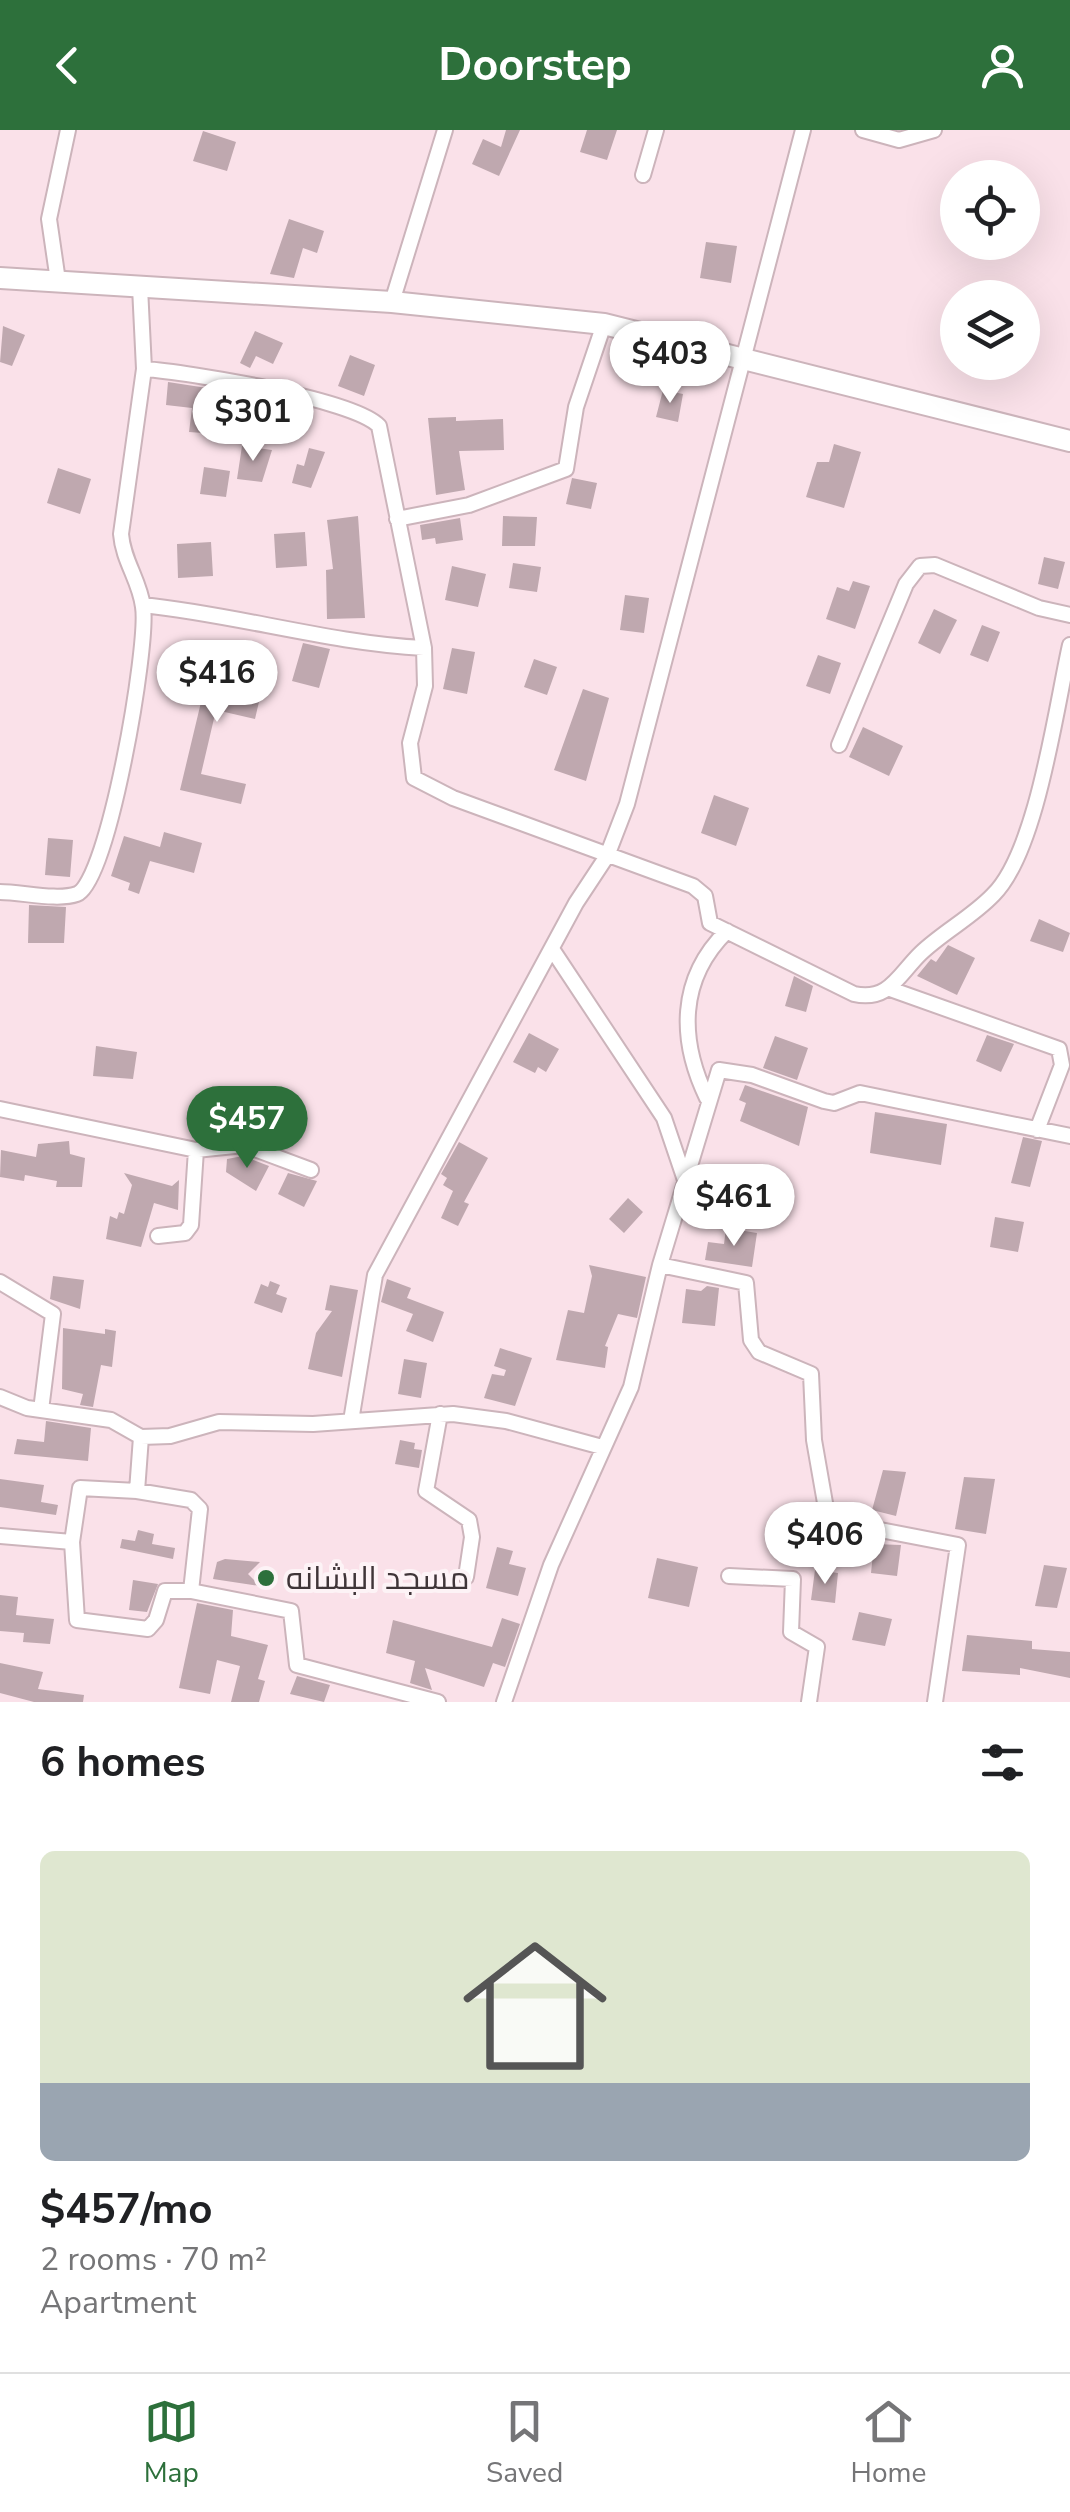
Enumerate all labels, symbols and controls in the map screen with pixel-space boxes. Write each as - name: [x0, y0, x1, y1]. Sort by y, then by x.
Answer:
- text: Doorstep: [438, 35, 632, 96]
- icon: back: [40, 38, 95, 93]
- icon: person: [975, 38, 1030, 93]
- map controls: [940, 160, 1040, 380]
- button: locate: [940, 160, 1040, 260]
- button: layers: [940, 280, 1040, 380]
- pin: $403: [611, 321, 729, 406]
- text: $403: [632, 332, 708, 375]
- pin: $301: [194, 379, 312, 464]
- text: $301: [215, 390, 291, 433]
- pin: $416: [158, 640, 276, 725]
- text: $416: [179, 651, 255, 694]
- pin: $457: [188, 1086, 306, 1171]
- text: $457: [209, 1097, 285, 1140]
- pin: $461: [675, 1164, 793, 1249]
- text: $461: [696, 1175, 772, 1218]
- pin: $406: [766, 1502, 884, 1587]
- text: $406: [787, 1513, 863, 1556]
- place label: مسجد البشانه: [286, 1557, 470, 1600]
- marker: مسجد البشانه: [255, 1567, 277, 1589]
- text: 6 homes: [40, 1734, 205, 1791]
- icon: filters: [975, 1735, 1030, 1790]
- icon: home: [445, 1916, 625, 2096]
- text: $457/mo: [40, 2181, 212, 2238]
- text: 2 rooms · 70 m²: [40, 2238, 267, 2281]
- text: Apartment: [40, 2281, 196, 2324]
- tab: Map: [144, 2394, 199, 2492]
- tab: Saved: [486, 2394, 563, 2492]
- tab: Home: [851, 2394, 926, 2492]

